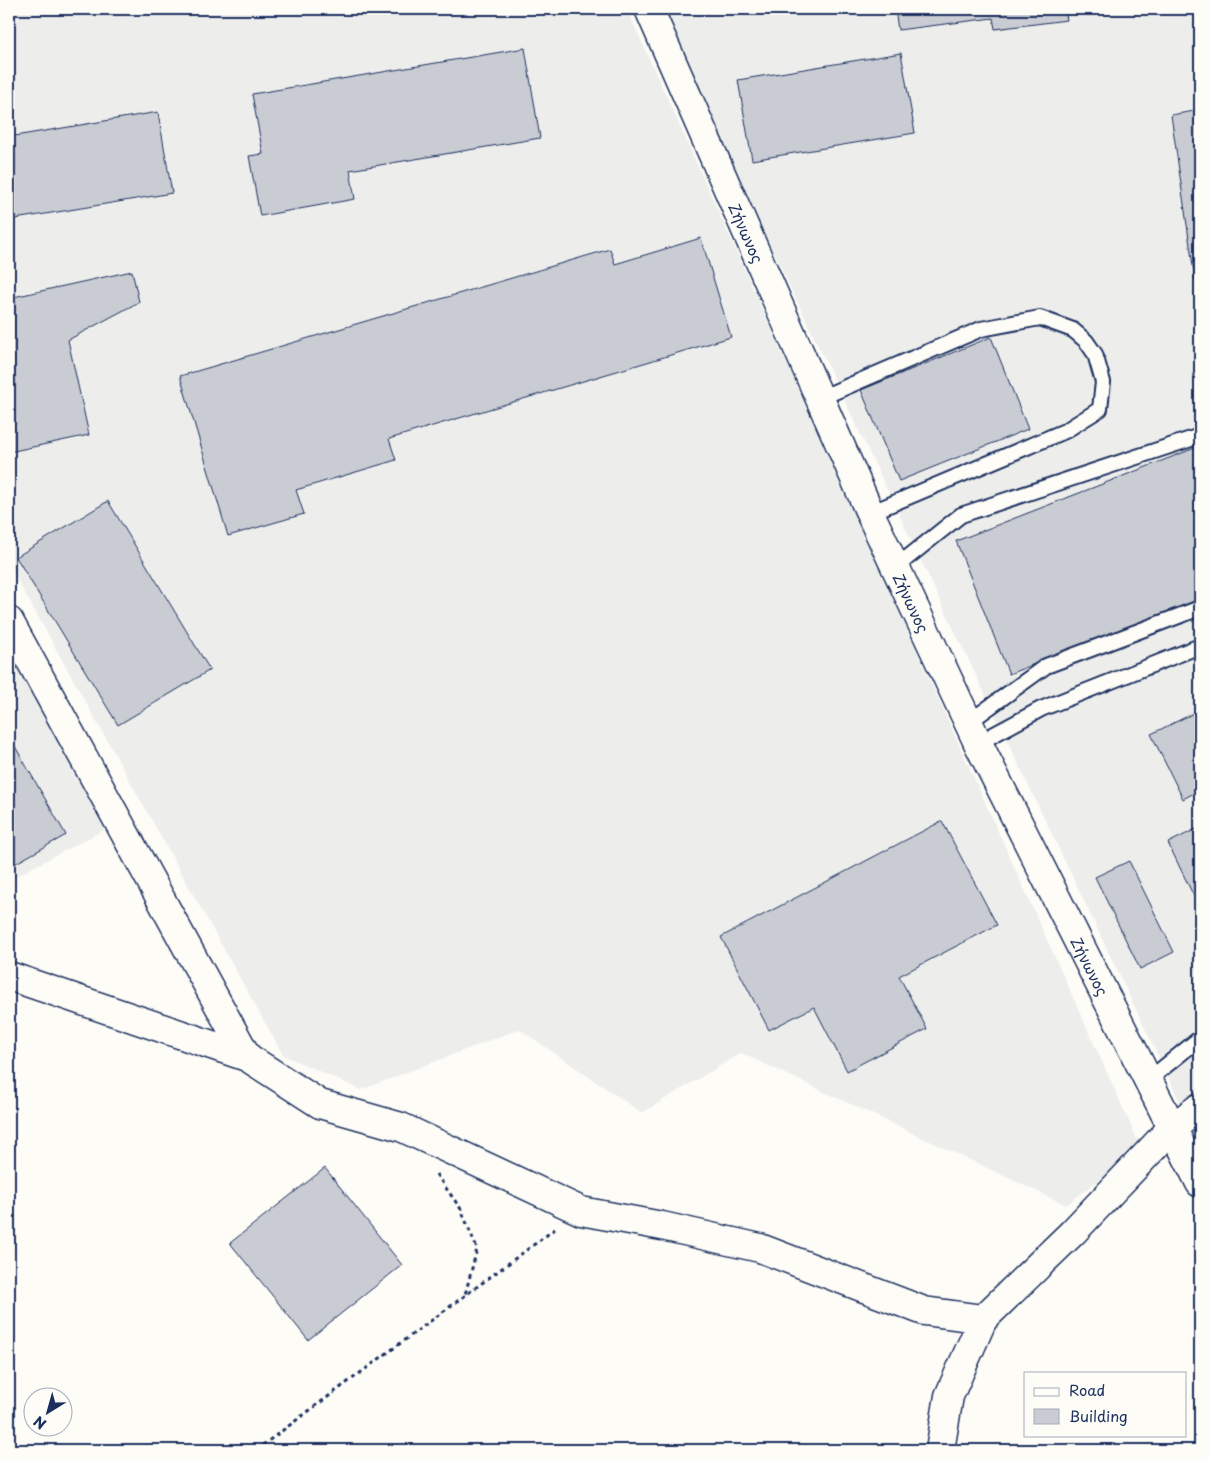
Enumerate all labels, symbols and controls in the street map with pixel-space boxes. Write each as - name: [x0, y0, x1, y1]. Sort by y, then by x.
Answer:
- street label: Ζήνωνος: [724, 199, 770, 266]
- street label: Ζήνωνος: [888, 569, 936, 636]
- street label: Ζήνωνος: [1066, 932, 1115, 999]
- legend: [1024, 1372, 1186, 1436]
- text: Road: [1069, 1378, 1105, 1401]
- north arrow: [22, 1386, 72, 1436]
- text: Building: [1069, 1404, 1128, 1427]
- text: N: [29, 1411, 51, 1435]

